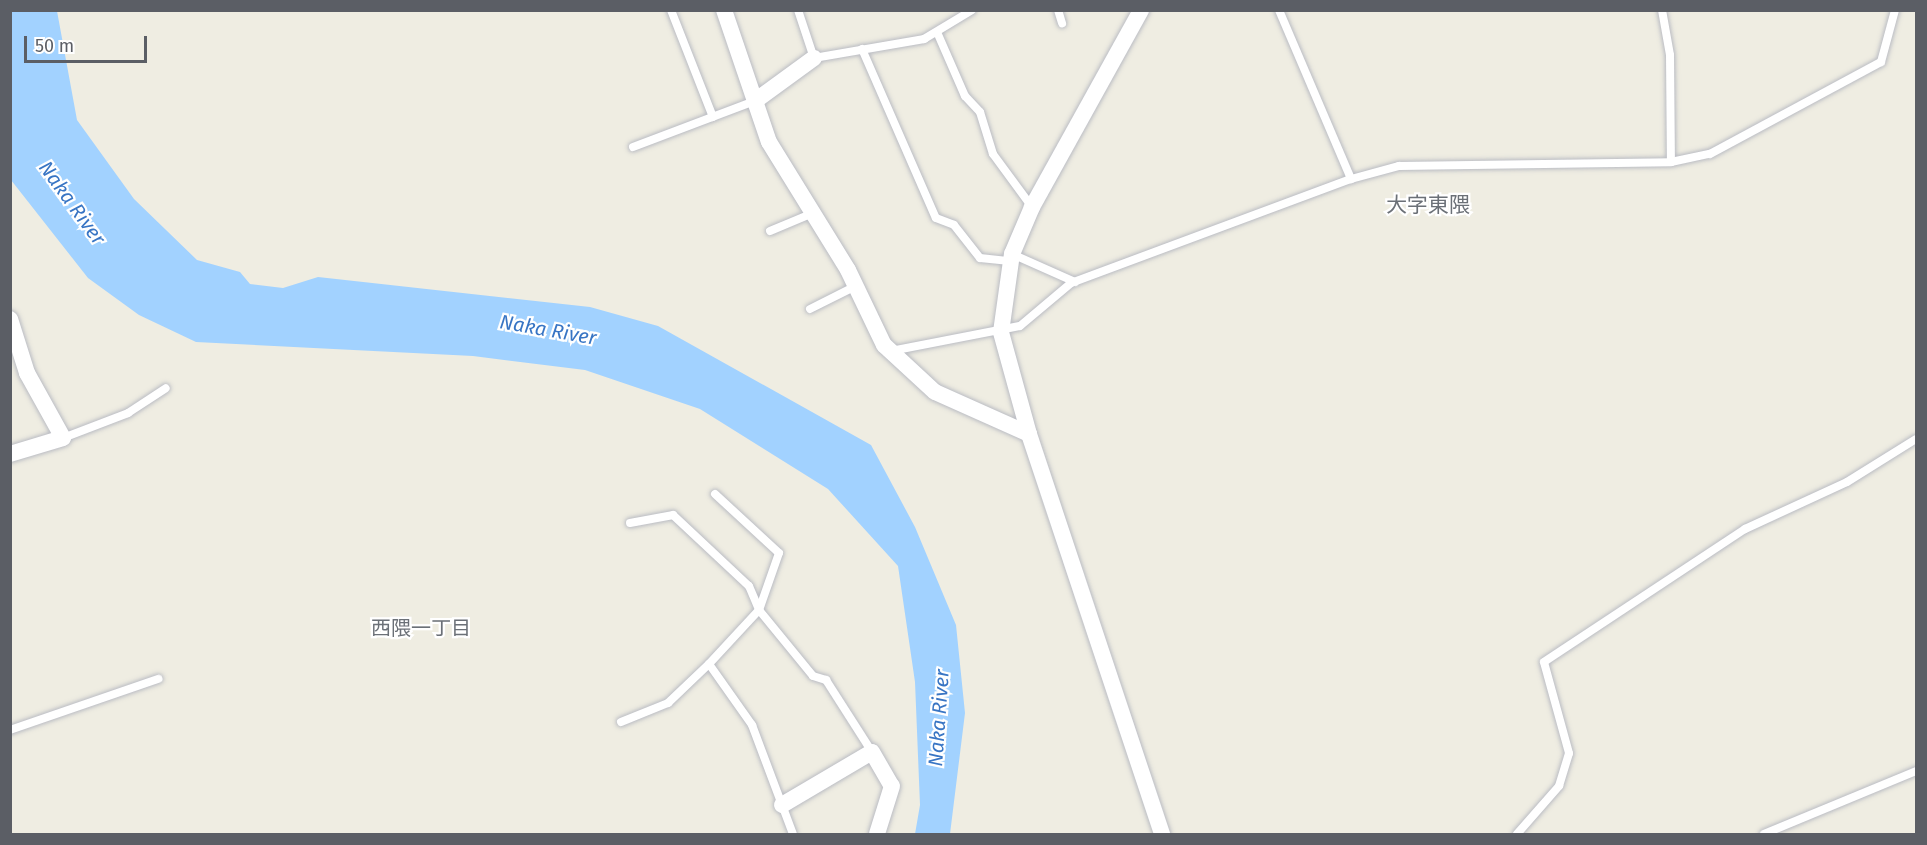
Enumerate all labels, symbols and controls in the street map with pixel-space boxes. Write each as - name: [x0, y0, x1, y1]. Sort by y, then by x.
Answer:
- scale bar: [27, 24, 150, 62]
- text: 50 m: [35, 35, 74, 57]
- water label: Naka River: [34, 156, 110, 250]
- district label: 大字東隈: [1386, 192, 1470, 218]
- water label: Naka River: [498, 310, 598, 350]
- district label: 西隈一丁目: [371, 616, 471, 640]
- water label: Naka River: [924, 669, 954, 767]

